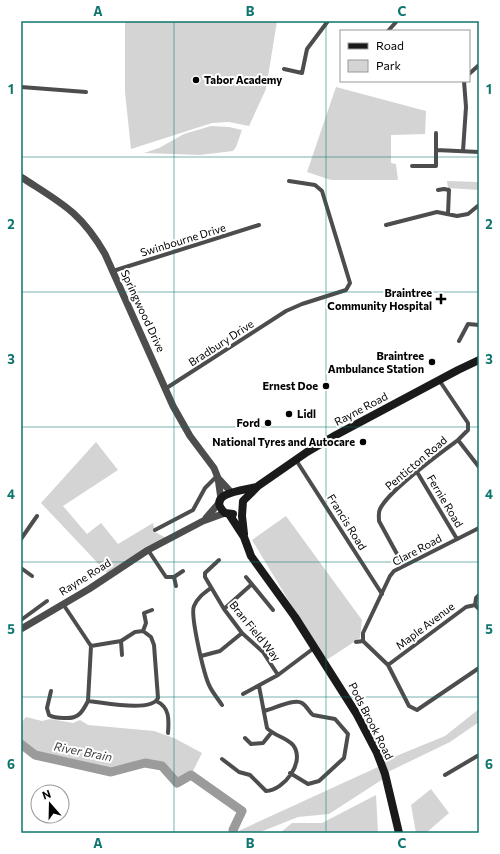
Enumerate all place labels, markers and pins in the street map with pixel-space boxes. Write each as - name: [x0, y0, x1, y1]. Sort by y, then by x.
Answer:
- place label: Tabor Academy: [204, 73, 282, 86]
- marker: Tabor Academy: [191, 75, 201, 85]
- place label: Braintree Community Hospital: [327, 286, 432, 312]
- marker: Braintree Community Hospital: [435, 293, 447, 305]
- place label: Braintree Ambulance Station: [328, 349, 424, 375]
- marker: Braintree Ambulance Station: [427, 357, 437, 367]
- place label: Ernest Doe: [263, 379, 318, 392]
- marker: Ernest Doe: [321, 381, 331, 391]
- place label: Lidl: [297, 407, 316, 420]
- marker: Lidl: [284, 409, 294, 419]
- place label: Ford: [236, 416, 260, 429]
- marker: Ford: [263, 418, 273, 428]
- place label: National Tyres and Autocare: [212, 435, 355, 448]
- marker: National Tyres and Autocare: [358, 437, 368, 447]

